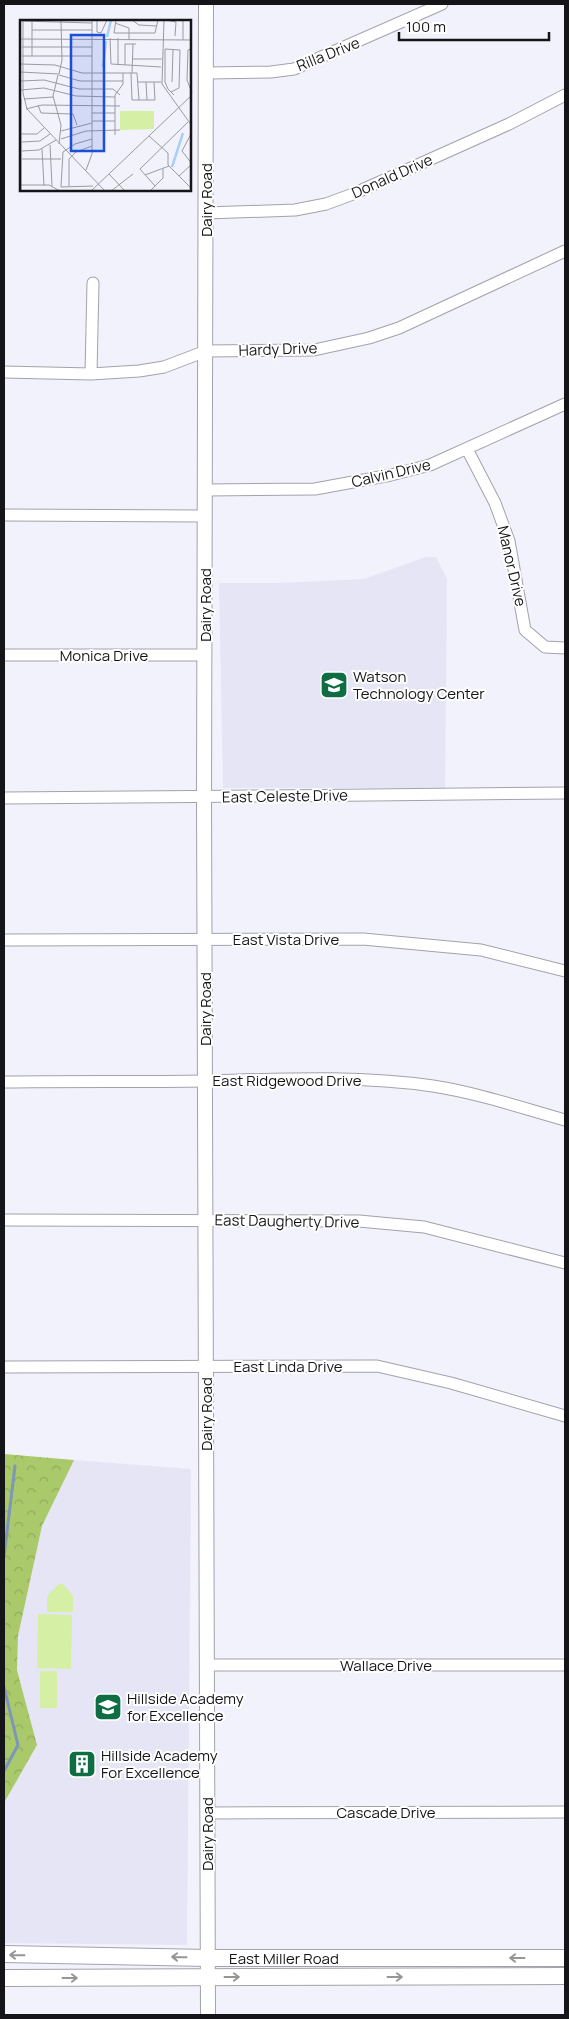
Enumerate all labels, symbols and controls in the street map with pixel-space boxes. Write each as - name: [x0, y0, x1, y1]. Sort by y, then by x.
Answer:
- scale bar: [399, 10, 549, 42]
- text: 100 m: [406, 16, 446, 37]
- inset map: [20, 20, 191, 191]
- street label: Rilla Drive: [293, 32, 363, 76]
- street label: Donald Drive: [348, 149, 436, 203]
- street label: Dairy Road: [196, 163, 217, 237]
- street label: Hardy Drive: [238, 337, 318, 361]
- street label: Calvin Drive: [349, 454, 433, 492]
- street label: Manor Drive: [493, 524, 532, 609]
- street label: Dairy Road: [195, 568, 216, 642]
- street label: Monica Drive: [60, 645, 149, 666]
- place label: Watson Technology Center: [353, 666, 485, 704]
- school or university icon: Watson Technology Center: [319, 670, 349, 700]
- street label: East Celeste Drive: [222, 784, 348, 808]
- street label: East Vista Drive: [233, 929, 339, 950]
- street label: Dairy Road: [195, 972, 216, 1046]
- street label: East Ridgewood Drive: [213, 1070, 362, 1091]
- street label: East Daugherty Drive: [214, 1209, 360, 1233]
- street label: East Linda Drive: [233, 1356, 343, 1377]
- street label: Dairy Road: [196, 1377, 217, 1451]
- street label: Wallace Drive: [340, 1655, 432, 1676]
- place label: Hillside Academy for Excellence: [127, 1688, 244, 1726]
- school or university icon: Hillside Academy for Excellence: [93, 1692, 123, 1722]
- place label: Hillside Academy For Excellence: [101, 1745, 218, 1783]
- building icon: Hillside Academy For Excellence: [67, 1749, 97, 1779]
- street label: Dairy Road: [197, 1797, 218, 1871]
- street label: Cascade Drive: [336, 1802, 436, 1823]
- street label: East Miller Road: [229, 1948, 339, 1969]
- one-way arrow: [9, 1950, 25, 1960]
- one-way arrow: [171, 1952, 188, 1962]
- one-way arrow: [509, 1953, 525, 1963]
- one-way arrow: [224, 1972, 240, 1982]
- one-way arrow: [386, 1972, 403, 1982]
- one-way arrow: [62, 1973, 78, 1983]

